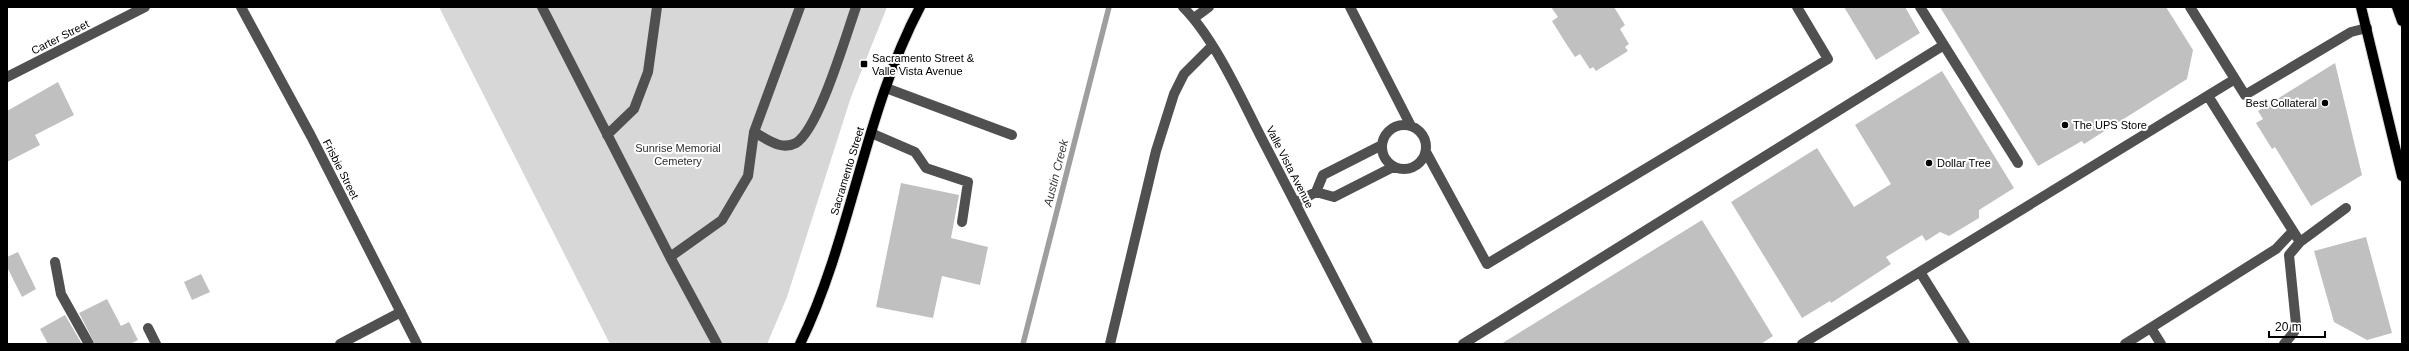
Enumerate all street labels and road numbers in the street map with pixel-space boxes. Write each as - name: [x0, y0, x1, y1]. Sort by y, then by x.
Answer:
- street label: Carter Street: [29, 17, 91, 57]
- street label: Valle Vista Avenue: [1264, 124, 1316, 210]
- street label: Sacramento Street: [828, 125, 866, 217]
- street label: Frisbie Street: [321, 137, 361, 201]

